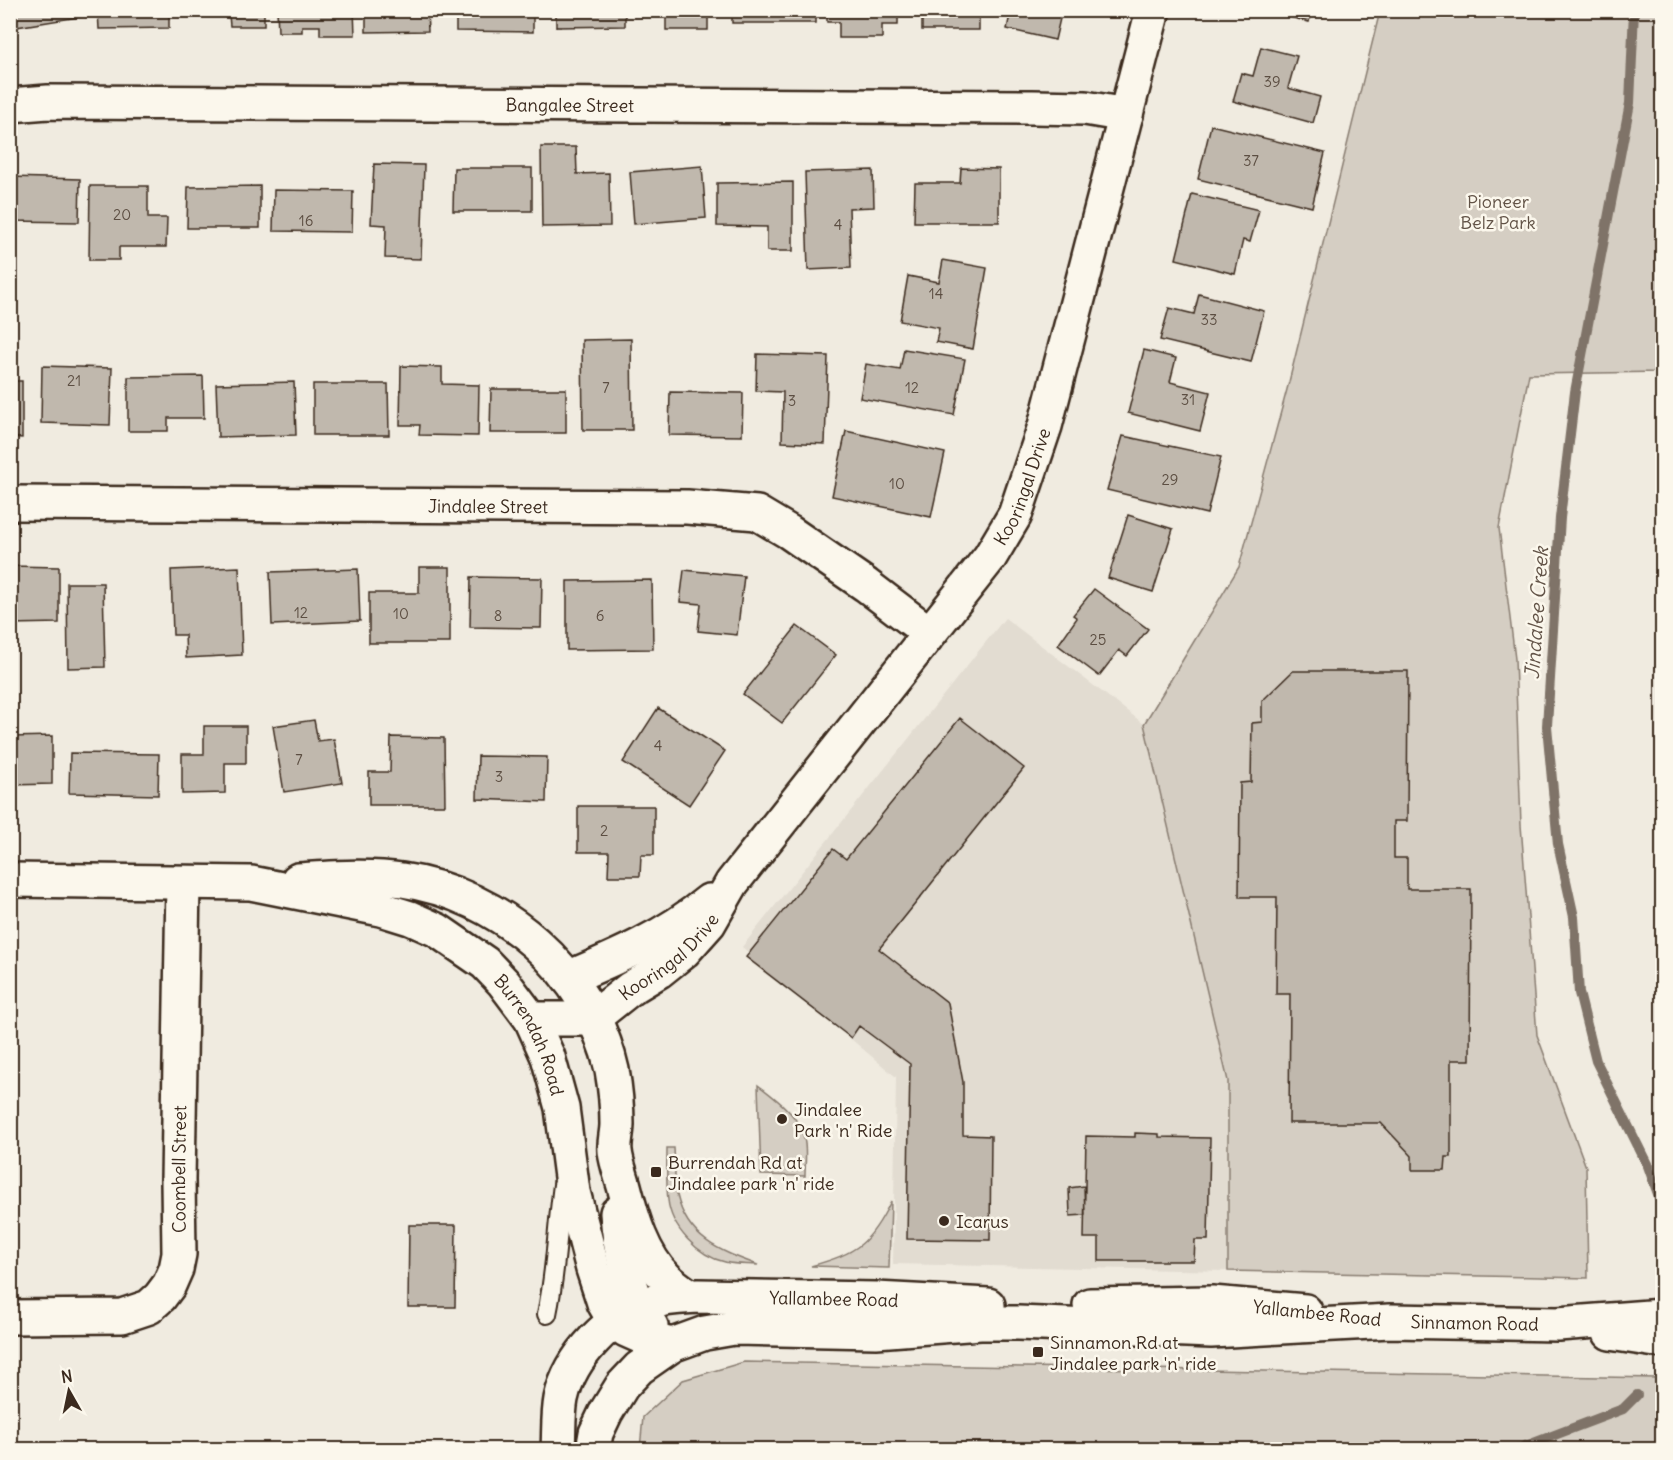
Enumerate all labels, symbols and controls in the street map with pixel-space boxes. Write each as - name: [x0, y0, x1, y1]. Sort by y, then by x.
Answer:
- house number: 39: [1263, 72, 1281, 91]
- street label: Bangalee Street: [505, 93, 634, 116]
- house number: 37: [1243, 151, 1259, 170]
- park label: Pioneer Belz Park: [1460, 190, 1536, 234]
- house number: 20: [113, 205, 131, 224]
- house number: 16: [299, 211, 313, 230]
- house number: 4: [834, 215, 843, 234]
- house number: 14: [929, 284, 944, 303]
- house number: 33: [1200, 310, 1218, 329]
- house number: 21: [67, 371, 81, 390]
- house number: 7: [602, 378, 610, 397]
- house number: 12: [905, 378, 919, 397]
- house number: 31: [1181, 390, 1195, 409]
- house number: 3: [788, 391, 796, 410]
- street label: Kooringal Drive: [988, 425, 1055, 549]
- house number: 29: [1162, 470, 1178, 489]
- house number: 10: [889, 474, 905, 493]
- street label: Jindalee Street: [428, 494, 548, 518]
- water label: Jindalee Creek: [1519, 544, 1553, 680]
- house number: 12: [294, 603, 308, 622]
- house number: 10: [393, 604, 409, 623]
- house number: 8: [494, 606, 502, 625]
- house number: 6: [596, 606, 604, 625]
- house number: 25: [1090, 630, 1106, 649]
- house number: 4: [654, 736, 663, 755]
- house number: 7: [295, 750, 303, 769]
- house number: 3: [495, 767, 503, 786]
- house number: 2: [600, 821, 608, 840]
- street label: Kooringal Drive: [614, 909, 723, 1005]
- street label: Burrendah Road: [490, 969, 570, 1098]
- place label: Jindalee Park 'n' Ride: [794, 1098, 892, 1142]
- street label: Coombell Street: [166, 1105, 191, 1233]
- marker: Jindalee Park 'n' Ride: [775, 1112, 789, 1126]
- place label: Burrendah Rd at Jindalee park 'n' ride: [668, 1151, 835, 1195]
- marker: Burrendah Rd at Jindalee park 'n' ride: [649, 1165, 663, 1179]
- place label: Icarus: [956, 1210, 1009, 1233]
- marker: Icarus: [937, 1214, 951, 1228]
- street label: Yallambee Road: [769, 1286, 899, 1312]
- street label: Yallambee Road: [1252, 1295, 1383, 1331]
- street label: Sinnamon Road: [1410, 1310, 1539, 1335]
- place label: Sinnamon Rd at Jindalee park 'n' ride: [1050, 1331, 1217, 1375]
- marker: Sinnamon Rd at Jindalee park 'n' ride: [1031, 1345, 1045, 1359]
- north arrow: [39, 1361, 99, 1421]
- text: N: [60, 1365, 74, 1387]

